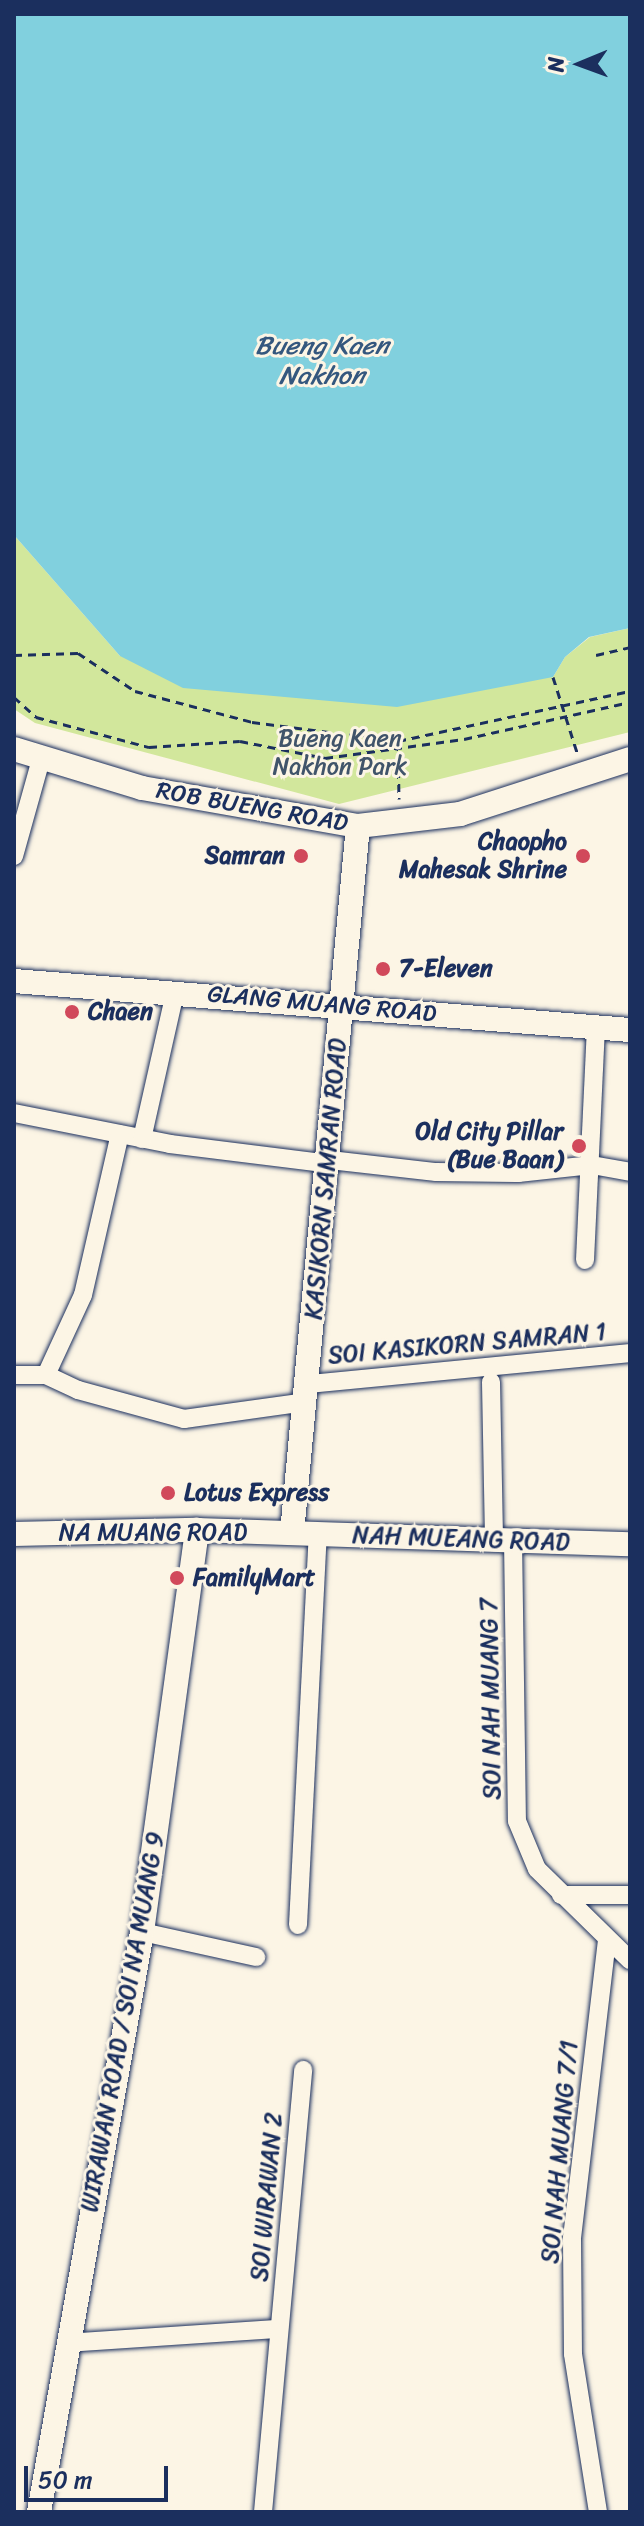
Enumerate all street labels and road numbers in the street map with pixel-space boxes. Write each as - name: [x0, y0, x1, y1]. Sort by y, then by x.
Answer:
- street label: ROB BUENG ROAD: [154, 776, 350, 838]
- street label: GLANG MUANG ROAD: [207, 980, 437, 1028]
- street label: KASIKORN SAMRAN ROAD: [299, 1036, 353, 1322]
- street label: SOI KASIKORN SAMRAN 1: [327, 1317, 607, 1371]
- street label: NA MUANG ROAD: [60, 1519, 246, 1547]
- street label: NAH MUEANG ROAD: [351, 1521, 571, 1557]
- street label: SOI NAH MUANG 7: [475, 1598, 507, 1800]
- street label: WIRAWAN ROAD / SOI NA MUANG 9: [75, 1830, 171, 2214]
- street label: SOI NAH MUANG 7/1: [536, 2039, 584, 2265]
- street label: SOI WIRAWAN 2: [245, 2109, 289, 2285]

